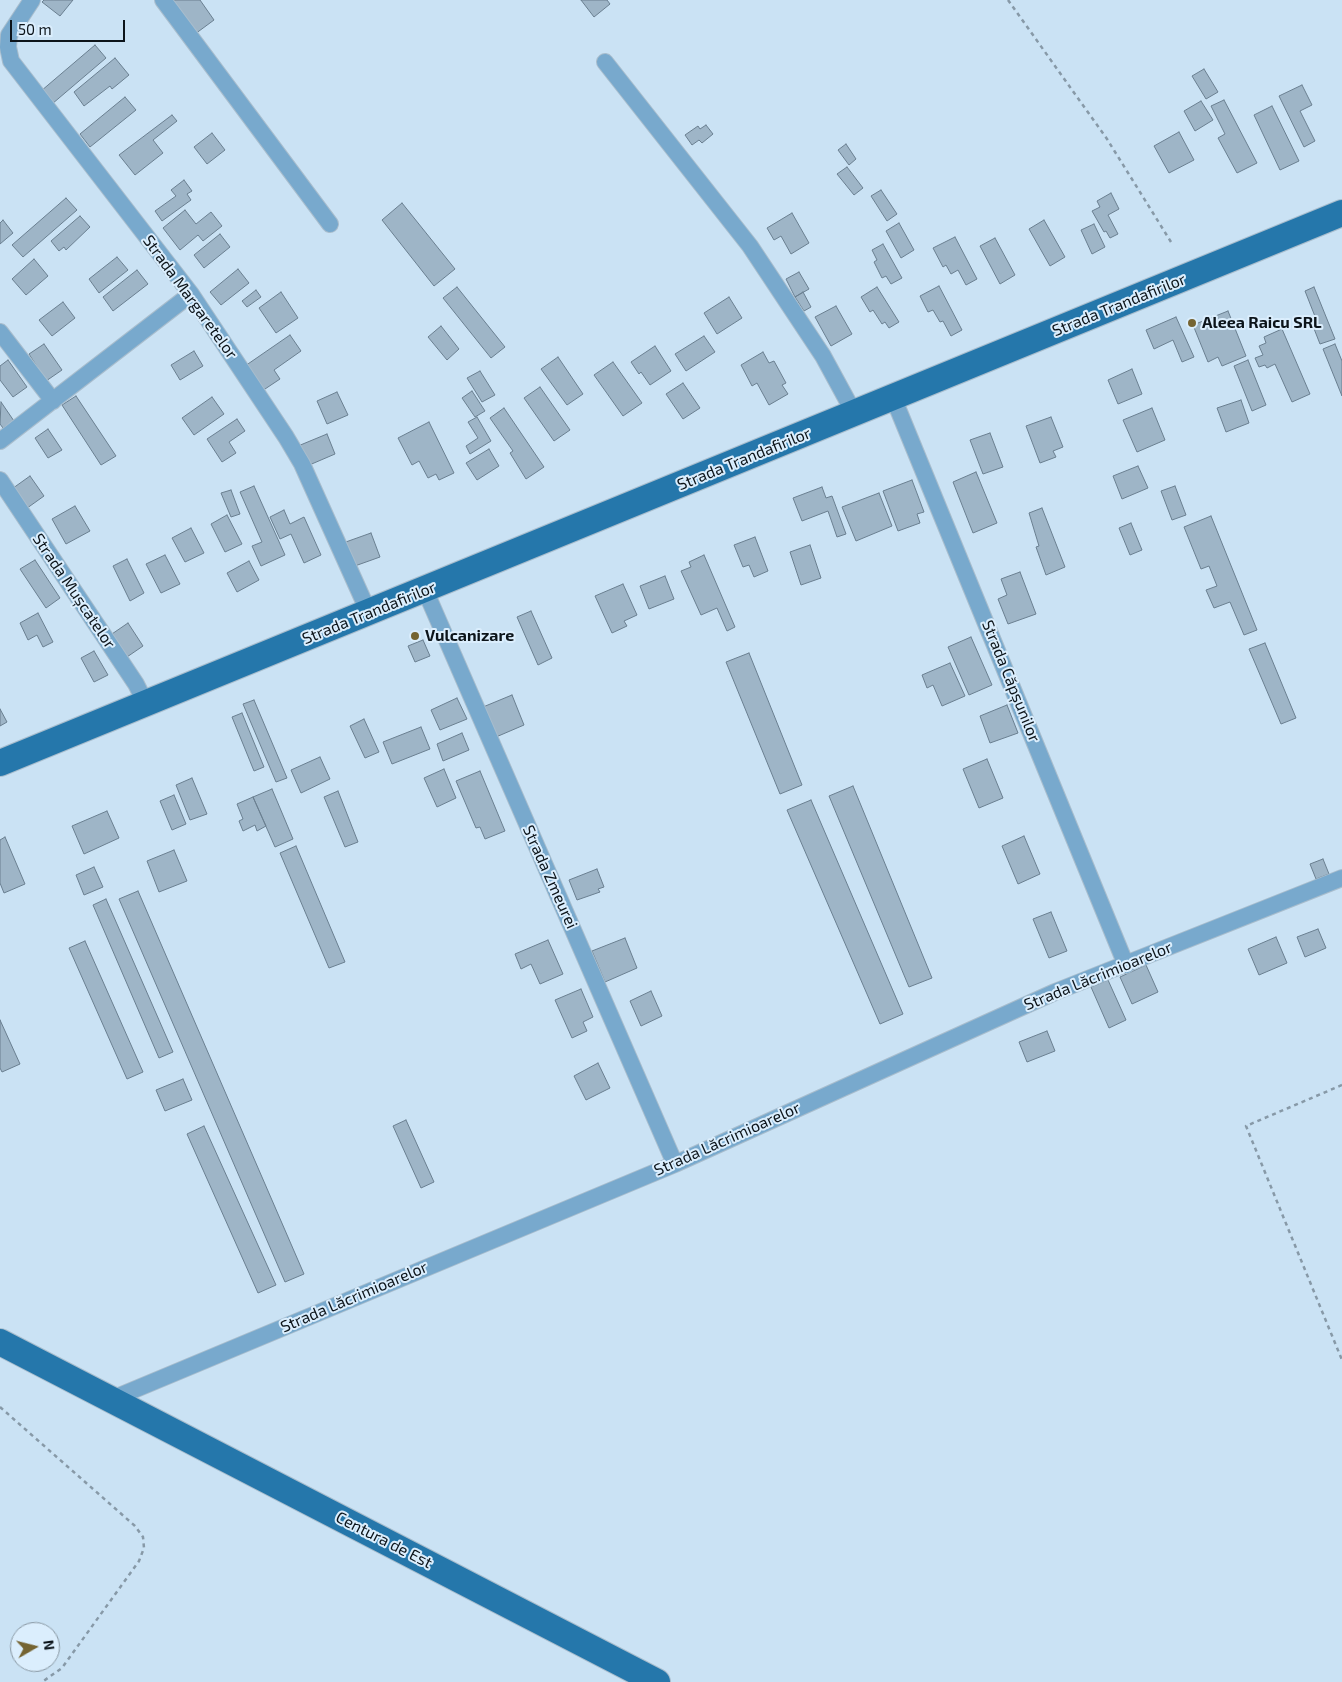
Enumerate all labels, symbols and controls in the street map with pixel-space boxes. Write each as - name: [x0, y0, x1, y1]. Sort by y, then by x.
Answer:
- scale bar: [12, 10, 128, 42]
- text: 50 m: [18, 20, 52, 38]
- street label: Strada Margaretelor: [139, 231, 241, 363]
- street label: Strada Trandafirilor: [1049, 269, 1189, 341]
- place label: Aleea Raicu SRL: [1202, 313, 1322, 333]
- marker: Aleea Raicu SRL: [1186, 317, 1198, 329]
- street label: Strada Trandafirilor: [674, 423, 814, 495]
- street label: Strada Mușcatelor: [28, 530, 120, 652]
- street label: Strada Trandafirilor: [299, 577, 439, 649]
- street label: Strada Căpșunilor: [978, 617, 1044, 745]
- place label: Vulcanizare: [425, 626, 514, 646]
- marker: Vulcanizare: [409, 630, 421, 642]
- street label: Strada Zmeurei: [519, 822, 581, 932]
- street label: Strada Lăcrimioarelor: [1021, 938, 1175, 1014]
- street label: Strada Lăcrimioarelor: [651, 1098, 803, 1180]
- street label: Strada Lăcrimioarelor: [278, 1257, 430, 1337]
- street label: Centura de Est: [333, 1507, 435, 1573]
- north arrow: [10, 1622, 60, 1672]
- text: N: [40, 1639, 58, 1651]

